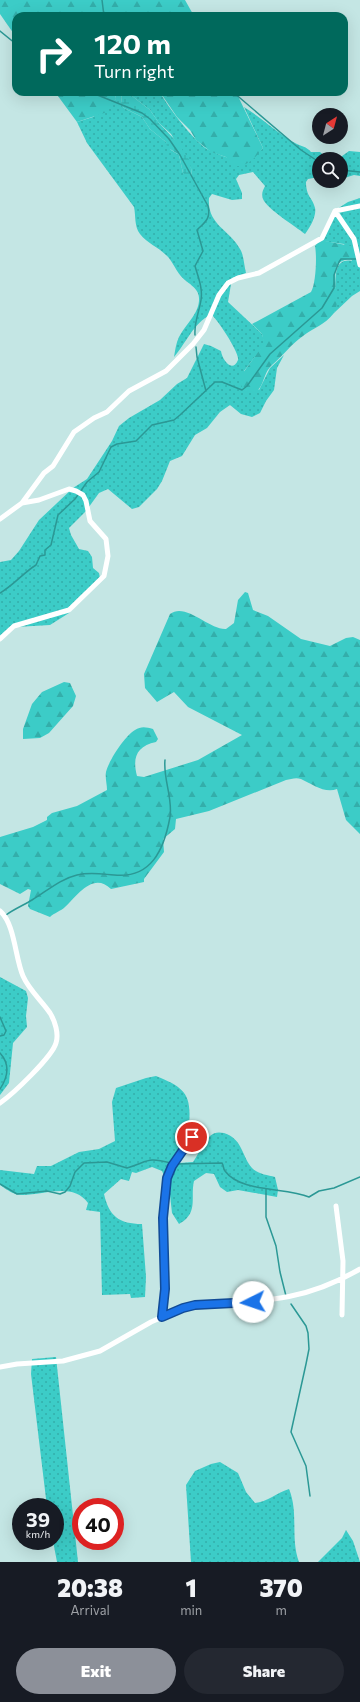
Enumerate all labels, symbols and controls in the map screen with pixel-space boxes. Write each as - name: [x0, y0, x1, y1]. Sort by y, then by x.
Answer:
- text: 120 m: [94, 26, 171, 60]
- icon: right: [28, 28, 80, 80]
- text: Turn right: [94, 60, 174, 82]
- north arrow: [312, 108, 348, 144]
- map controls: [312, 108, 348, 188]
- button: search: [312, 152, 348, 188]
- pin: [175, 1120, 209, 1154]
- icon: arrive: [181, 1126, 203, 1148]
- position arrow: [232, 1281, 274, 1323]
- speed limit sign: 40: [72, 1498, 124, 1550]
- text: 39: [26, 1507, 50, 1531]
- text: km/h: [26, 1528, 50, 1540]
- text: 20:38: [57, 1573, 123, 1602]
- text: 1: [186, 1573, 197, 1602]
- text: 370: [260, 1573, 303, 1602]
- text: Arrival: [70, 1602, 110, 1618]
- text: min: [180, 1602, 202, 1618]
- text: m: [275, 1602, 287, 1618]
- button: Exit: [16, 1648, 176, 1694]
- button: Share: [184, 1648, 344, 1694]

